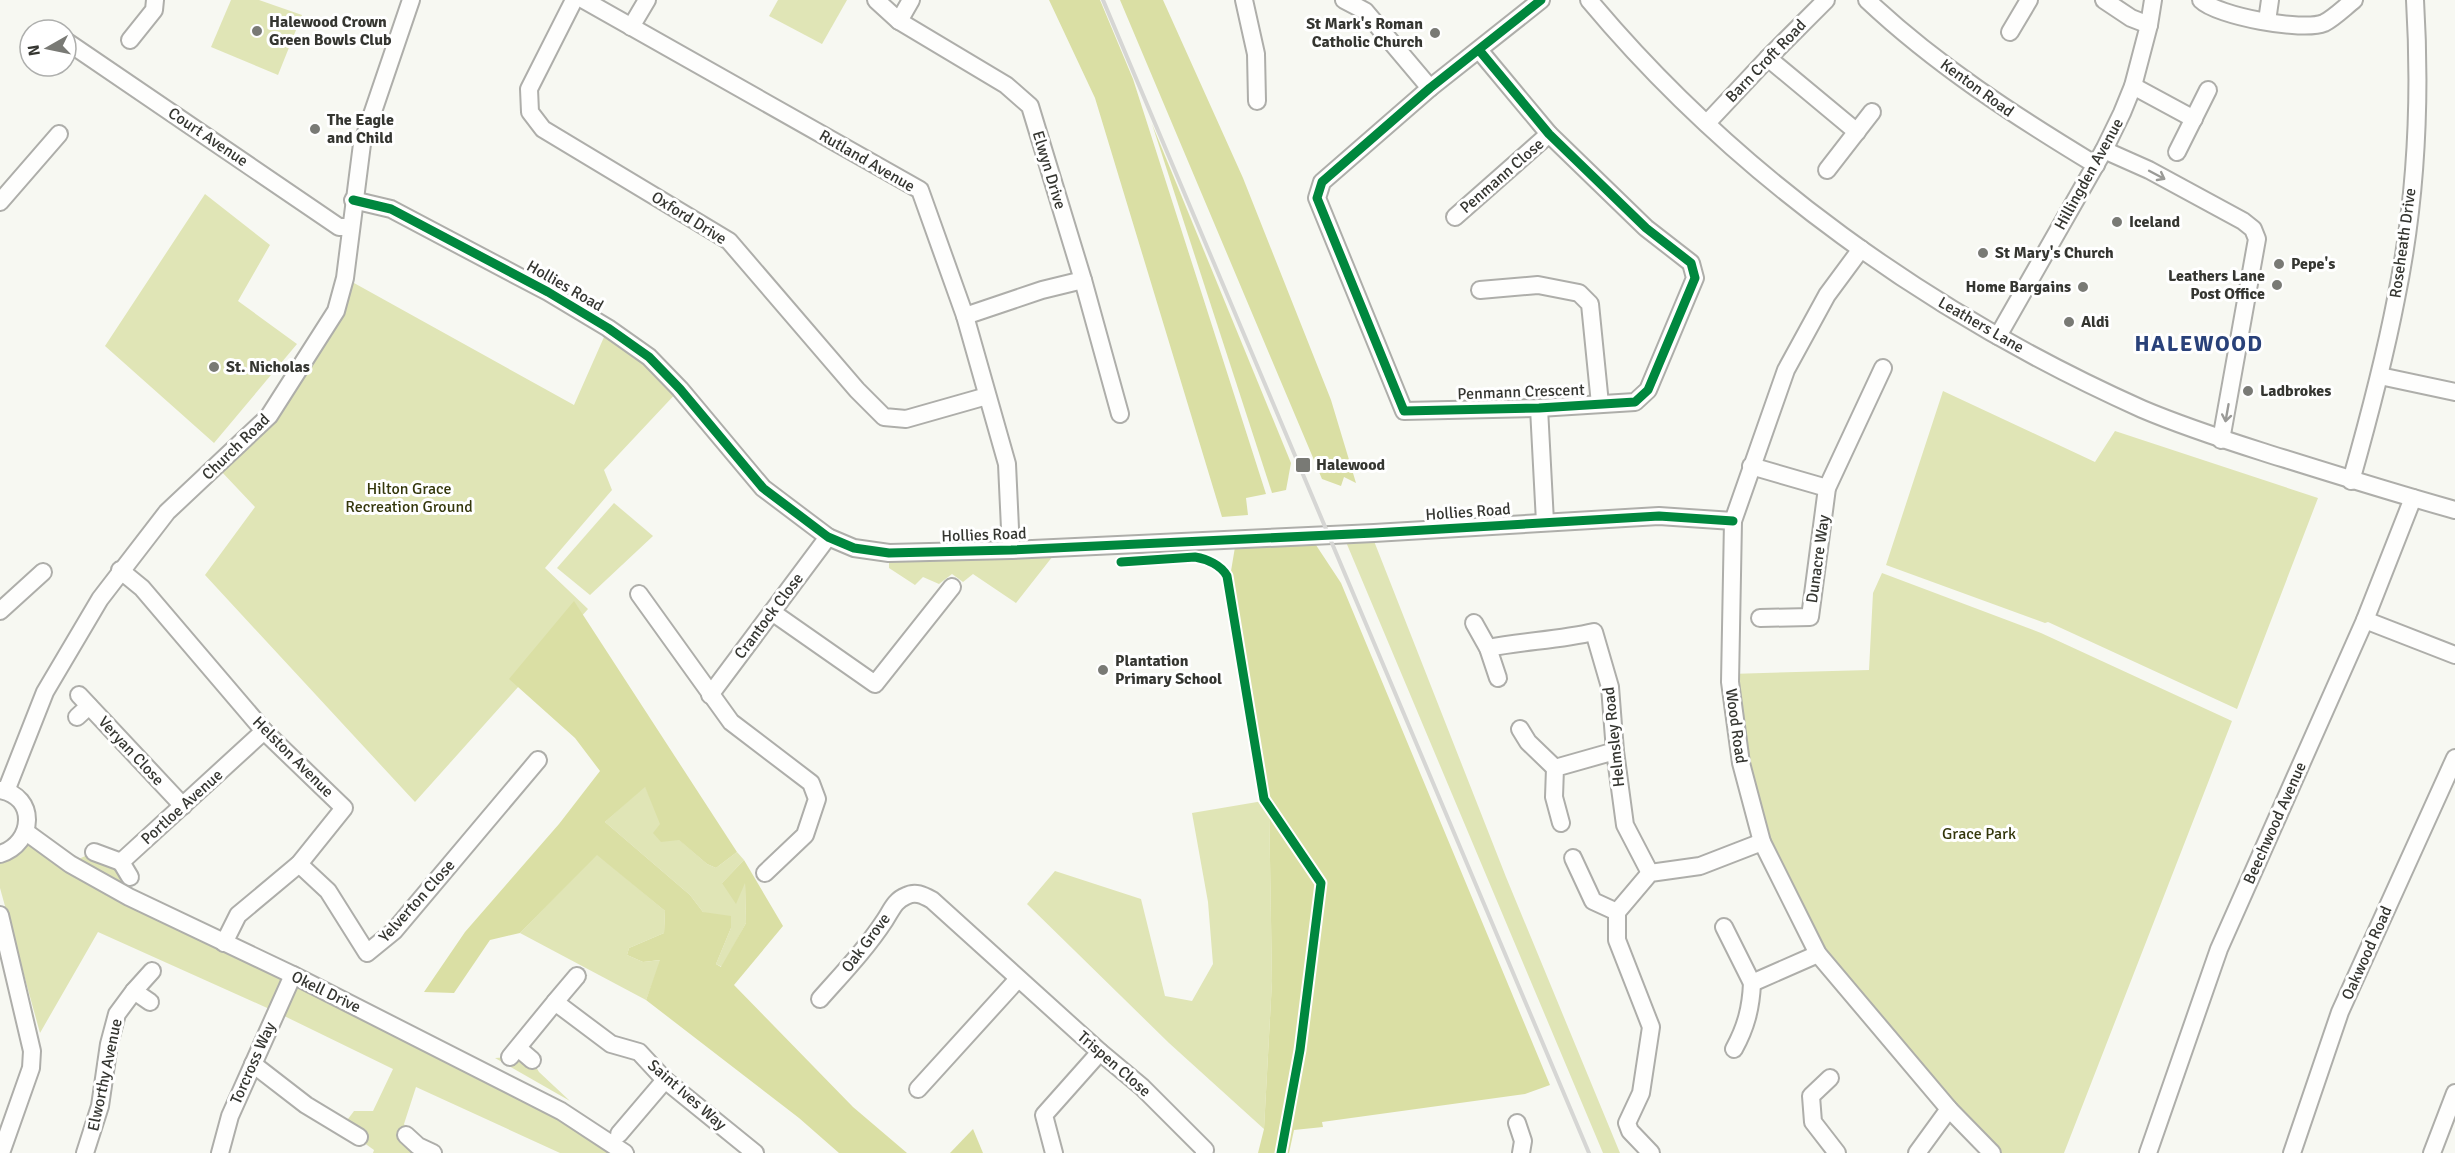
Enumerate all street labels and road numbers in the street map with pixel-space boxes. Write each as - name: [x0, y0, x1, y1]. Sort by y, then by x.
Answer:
- street label: Barn Croft Road: [1721, 15, 1811, 107]
- street label: Kenton Road: [1936, 55, 2018, 121]
- street label: Court Avenue: [164, 103, 252, 171]
- street label: Hillingden Avenue: [2050, 115, 2128, 233]
- street label: Rutland Avenue: [816, 126, 918, 196]
- street label: Elwyn Drive: [1028, 128, 1070, 212]
- street label: Penmann Close: [1456, 134, 1548, 218]
- street label: Oxford Drive: [648, 187, 730, 249]
- street label: Roseheath Drive: [2385, 187, 2421, 299]
- street label: Hollies Road: [523, 256, 607, 316]
- street label: Leathers Lane: [1935, 292, 2027, 358]
- street label: Penmann Crescent: [1457, 380, 1585, 404]
- street label: Church Road: [198, 410, 274, 484]
- street label: Hollies Road: [1425, 499, 1511, 525]
- street label: Dunacre Way: [1802, 513, 1834, 604]
- street label: Hollies Road: [941, 524, 1027, 546]
- street label: Crantock Close: [730, 569, 808, 663]
- street label: Helmsley Road: [1599, 686, 1629, 788]
- street label: Wood Road: [1721, 687, 1751, 765]
- street label: Veryan Close: [94, 712, 168, 790]
- street label: Helston Avenue: [248, 712, 338, 802]
- street label: Beechwood Avenue: [2239, 759, 2311, 887]
- street label: Portloe Avenue: [137, 765, 227, 849]
- street label: Yelverton Close: [375, 855, 459, 947]
- street label: Oakwood Road: [2337, 903, 2397, 1003]
- street label: Oak Grove: [837, 909, 895, 977]
- street label: Okell Drive: [288, 967, 364, 1017]
- street label: Elworthy Avenue: [83, 1017, 127, 1133]
- street label: Torcross Way: [226, 1018, 280, 1107]
- street label: Trispen Close: [1073, 1027, 1155, 1101]
- street label: Saint Ives Way: [643, 1055, 731, 1135]

